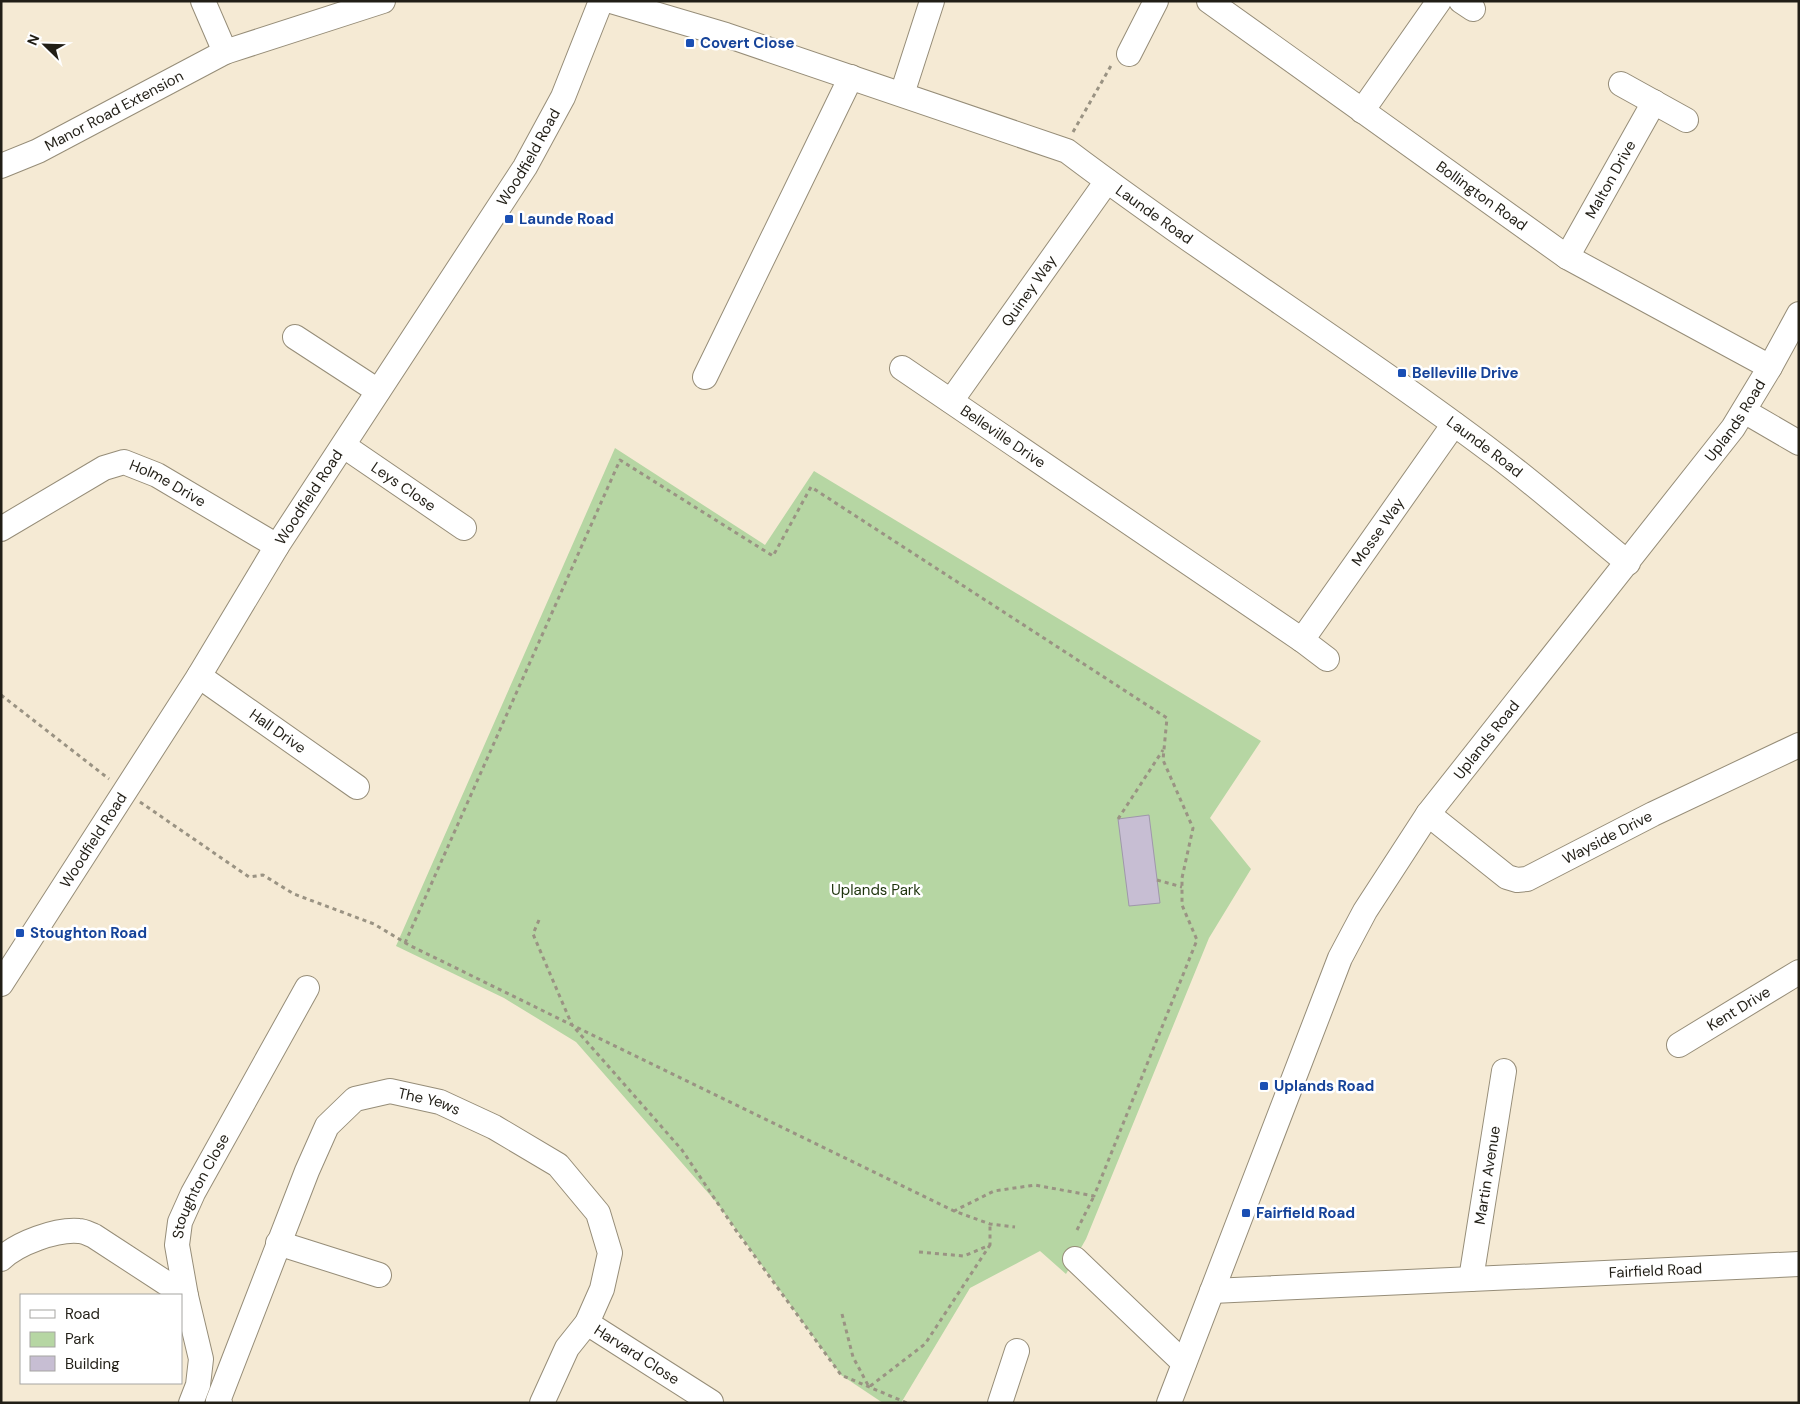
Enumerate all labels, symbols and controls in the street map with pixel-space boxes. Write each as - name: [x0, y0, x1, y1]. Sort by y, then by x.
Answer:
- north arrow: [20, 20, 70, 70]
- text: N: [23, 32, 43, 48]
- place label: Covert Close: [700, 33, 794, 53]
- marker: Covert Close: [684, 37, 696, 49]
- street label: Manor Road Extension: [41, 66, 187, 156]
- street label: Woodfield Road: [492, 105, 565, 210]
- street label: Malton Drive: [1581, 137, 1641, 222]
- street label: Bollington Road: [1432, 156, 1531, 235]
- street label: Launde Road: [1112, 180, 1197, 249]
- place label: Launde Road: [519, 209, 614, 229]
- marker: Launde Road: [503, 213, 515, 225]
- street label: Quiney Way: [997, 251, 1062, 331]
- place label: Belleville Drive: [1412, 363, 1519, 383]
- marker: Belleville Drive: [1396, 367, 1408, 379]
- street label: Uplands Road: [1700, 376, 1770, 466]
- street label: Belleville Drive: [956, 401, 1049, 473]
- street label: Launde Road: [1443, 412, 1527, 482]
- street label: Woodfield Road: [270, 446, 347, 549]
- street label: Holme Drive: [126, 455, 209, 512]
- street label: Leys Close: [367, 457, 440, 516]
- street label: Mosse Way: [1347, 493, 1409, 570]
- street label: Uplands Road: [1449, 696, 1524, 784]
- street label: Hall Drive: [245, 704, 310, 758]
- street label: Woodfield Road: [55, 789, 132, 892]
- street label: Wayside Drive: [1559, 806, 1656, 869]
- park label: Uplands Park: [831, 880, 921, 900]
- place label: Stoughton Road: [30, 923, 147, 943]
- marker: Stoughton Road: [14, 927, 26, 939]
- street label: Kent Drive: [1703, 982, 1774, 1036]
- place label: Uplands Road: [1274, 1076, 1374, 1096]
- marker: Uplands Road: [1258, 1080, 1270, 1092]
- street label: The Yews: [396, 1083, 464, 1120]
- street label: Martin Avenue: [1470, 1125, 1505, 1226]
- street label: Stoughton Close: [168, 1130, 234, 1240]
- place label: Fairfield Road: [1256, 1203, 1355, 1223]
- marker: Fairfield Road: [1240, 1207, 1252, 1219]
- street label: Fairfield Road: [1608, 1258, 1703, 1283]
- legend: [20, 1294, 182, 1384]
- text: Road: [65, 1304, 100, 1324]
- street label: Harvard Close: [590, 1320, 683, 1389]
- text: Park: [65, 1329, 95, 1349]
- text: Building: [65, 1354, 120, 1374]

